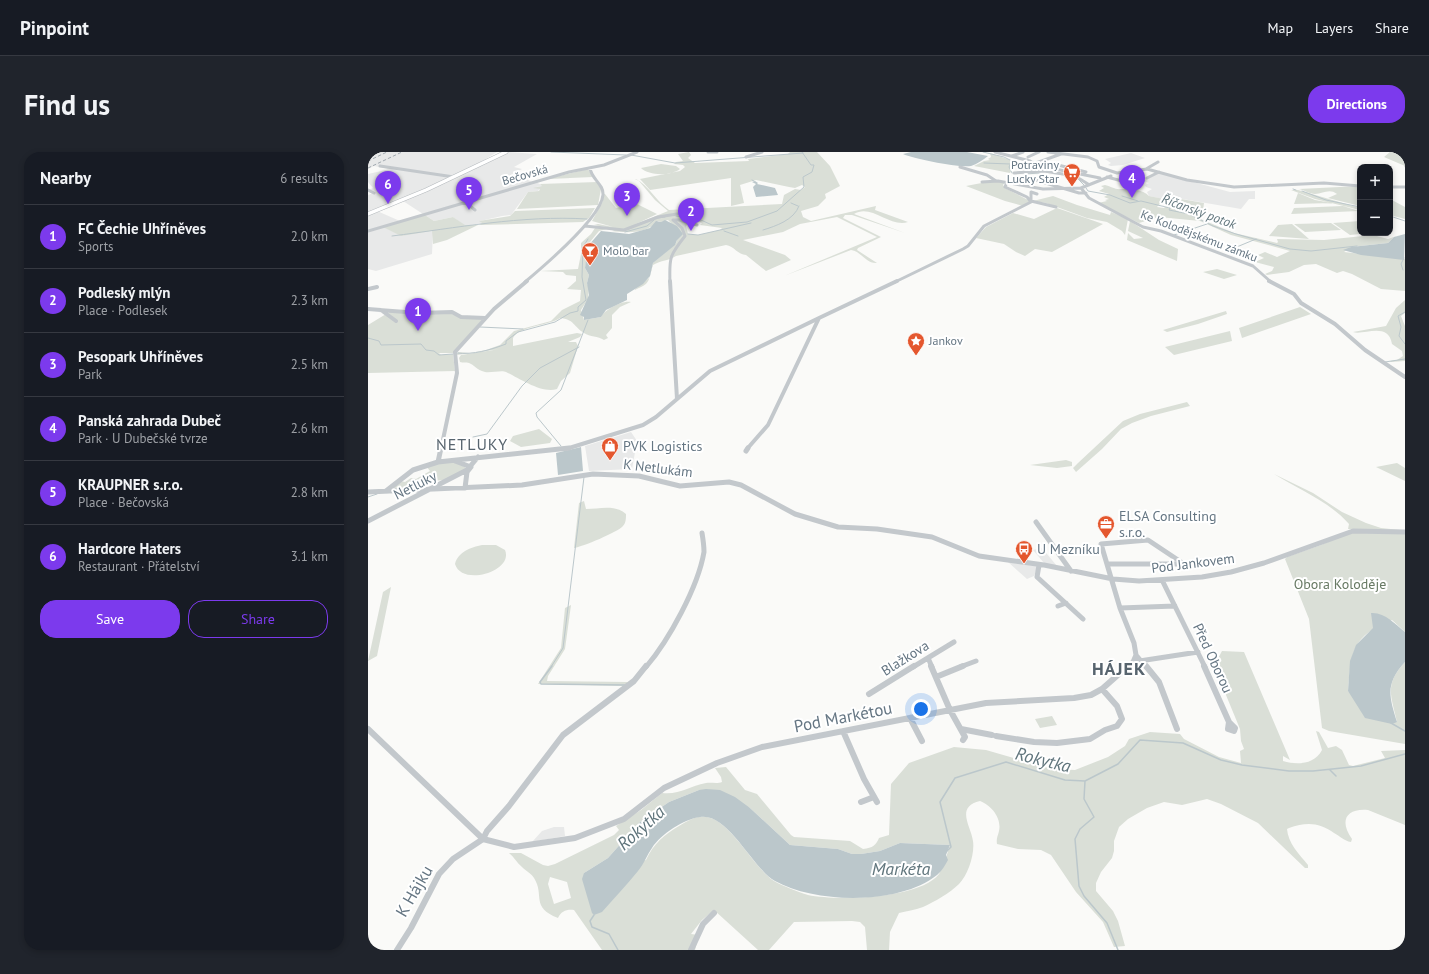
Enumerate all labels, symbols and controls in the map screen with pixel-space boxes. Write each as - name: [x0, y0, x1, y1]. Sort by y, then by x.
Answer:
- text: Pinpoint: [20, 16, 89, 40]
- text: Map: [1267, 19, 1293, 37]
- text: Layers: [1315, 19, 1353, 37]
- text: Share: [1375, 19, 1409, 37]
- button: Directions: [1308, 85, 1405, 123]
- text: Find us: [24, 86, 110, 123]
- place label: Potraviny Lucky Star: [1007, 157, 1059, 186]
- street label: Bečovská: [500, 161, 550, 188]
- supermarket icon: Potraviny Lucky Star: [1062, 162, 1082, 187]
- map controls: [1357, 164, 1393, 236]
- button: +: [1357, 164, 1393, 200]
- pin: 4: [1119, 165, 1145, 198]
- text: Nearby: [40, 167, 91, 189]
- text: 6 results: [280, 170, 328, 187]
- pin: 6: [375, 171, 401, 204]
- pin: 5: [456, 177, 482, 210]
- pin: 3: [614, 183, 640, 216]
- water label: Říčanský potok: [1159, 190, 1239, 233]
- pin: 2: [678, 198, 704, 231]
- button: −: [1357, 200, 1393, 236]
- street label: Ke Kolodějskému zámku: [1139, 206, 1260, 265]
- text: FC Čechie Uhříněves: [78, 219, 206, 238]
- text: 1: [49, 228, 57, 245]
- text: 2.0 km: [291, 228, 328, 245]
- text: Sports: [78, 238, 114, 255]
- bar icon: Molo bar: [580, 241, 600, 266]
- place label: Molo bar: [603, 243, 649, 258]
- text: Podleský mlýn: [78, 283, 170, 302]
- text: 2: [49, 292, 57, 309]
- text: 2.3 km: [291, 292, 328, 309]
- pin: 1: [405, 298, 431, 331]
- text: Place · Podlesek: [78, 302, 168, 319]
- place icon: Jankov: [906, 331, 926, 356]
- place label: Jankov: [928, 333, 963, 348]
- text: Pesopark Uhříněves: [78, 347, 203, 366]
- text: 3: [49, 356, 57, 373]
- text: 2.5 km: [291, 356, 328, 373]
- text: Park: [78, 366, 102, 383]
- text: Panská zahrada Dubeč: [78, 411, 221, 430]
- text: 4: [49, 420, 57, 437]
- text: 2.6 km: [291, 420, 328, 437]
- text: Park · U Dubečské tvrze: [78, 430, 208, 447]
- district label: NETLUKY: [436, 434, 508, 454]
- shop icon: PVK Logistics: [600, 436, 620, 461]
- place label: PVK Logistics: [623, 437, 703, 455]
- street label: K Netlukám: [622, 455, 694, 481]
- street label: Netluky: [390, 466, 440, 503]
- text: KRAUPNER s.r.o.: [78, 475, 183, 494]
- text: 5: [49, 484, 57, 501]
- text: 2.8 km: [291, 484, 328, 501]
- text: Place · Bečovská: [78, 494, 169, 511]
- place label: ELSA Consulting s.r.o.: [1119, 507, 1216, 541]
- office icon: ELSA Consulting s.r.o.: [1096, 514, 1116, 539]
- text: Hardcore Haters: [78, 539, 181, 558]
- bus stop icon: U Mezníku: [1014, 539, 1034, 564]
- place label: U Mezníku: [1037, 540, 1100, 558]
- text: 6: [49, 548, 57, 565]
- text: 3.1 km: [291, 548, 328, 565]
- street label: Pod Jankovem: [1150, 549, 1236, 577]
- text: Restaurant · Přátelství: [78, 558, 200, 575]
- park label: Obora Koloděje: [1294, 575, 1386, 593]
- button: Save: [40, 600, 180, 638]
- button: Share: [188, 600, 328, 638]
- street label: Před Oborou: [1189, 620, 1237, 696]
- street label: Blažkova: [878, 636, 932, 680]
- district label: HÁJEK: [1092, 657, 1146, 680]
- street label: Pod Markétou: [792, 697, 894, 737]
- your location: [911, 699, 931, 719]
- water label: Rokytka: [1013, 742, 1074, 778]
- water label: Rokytka: [612, 800, 670, 855]
- water label: Markéta: [872, 857, 931, 880]
- street label: K Hájku: [390, 861, 438, 921]

